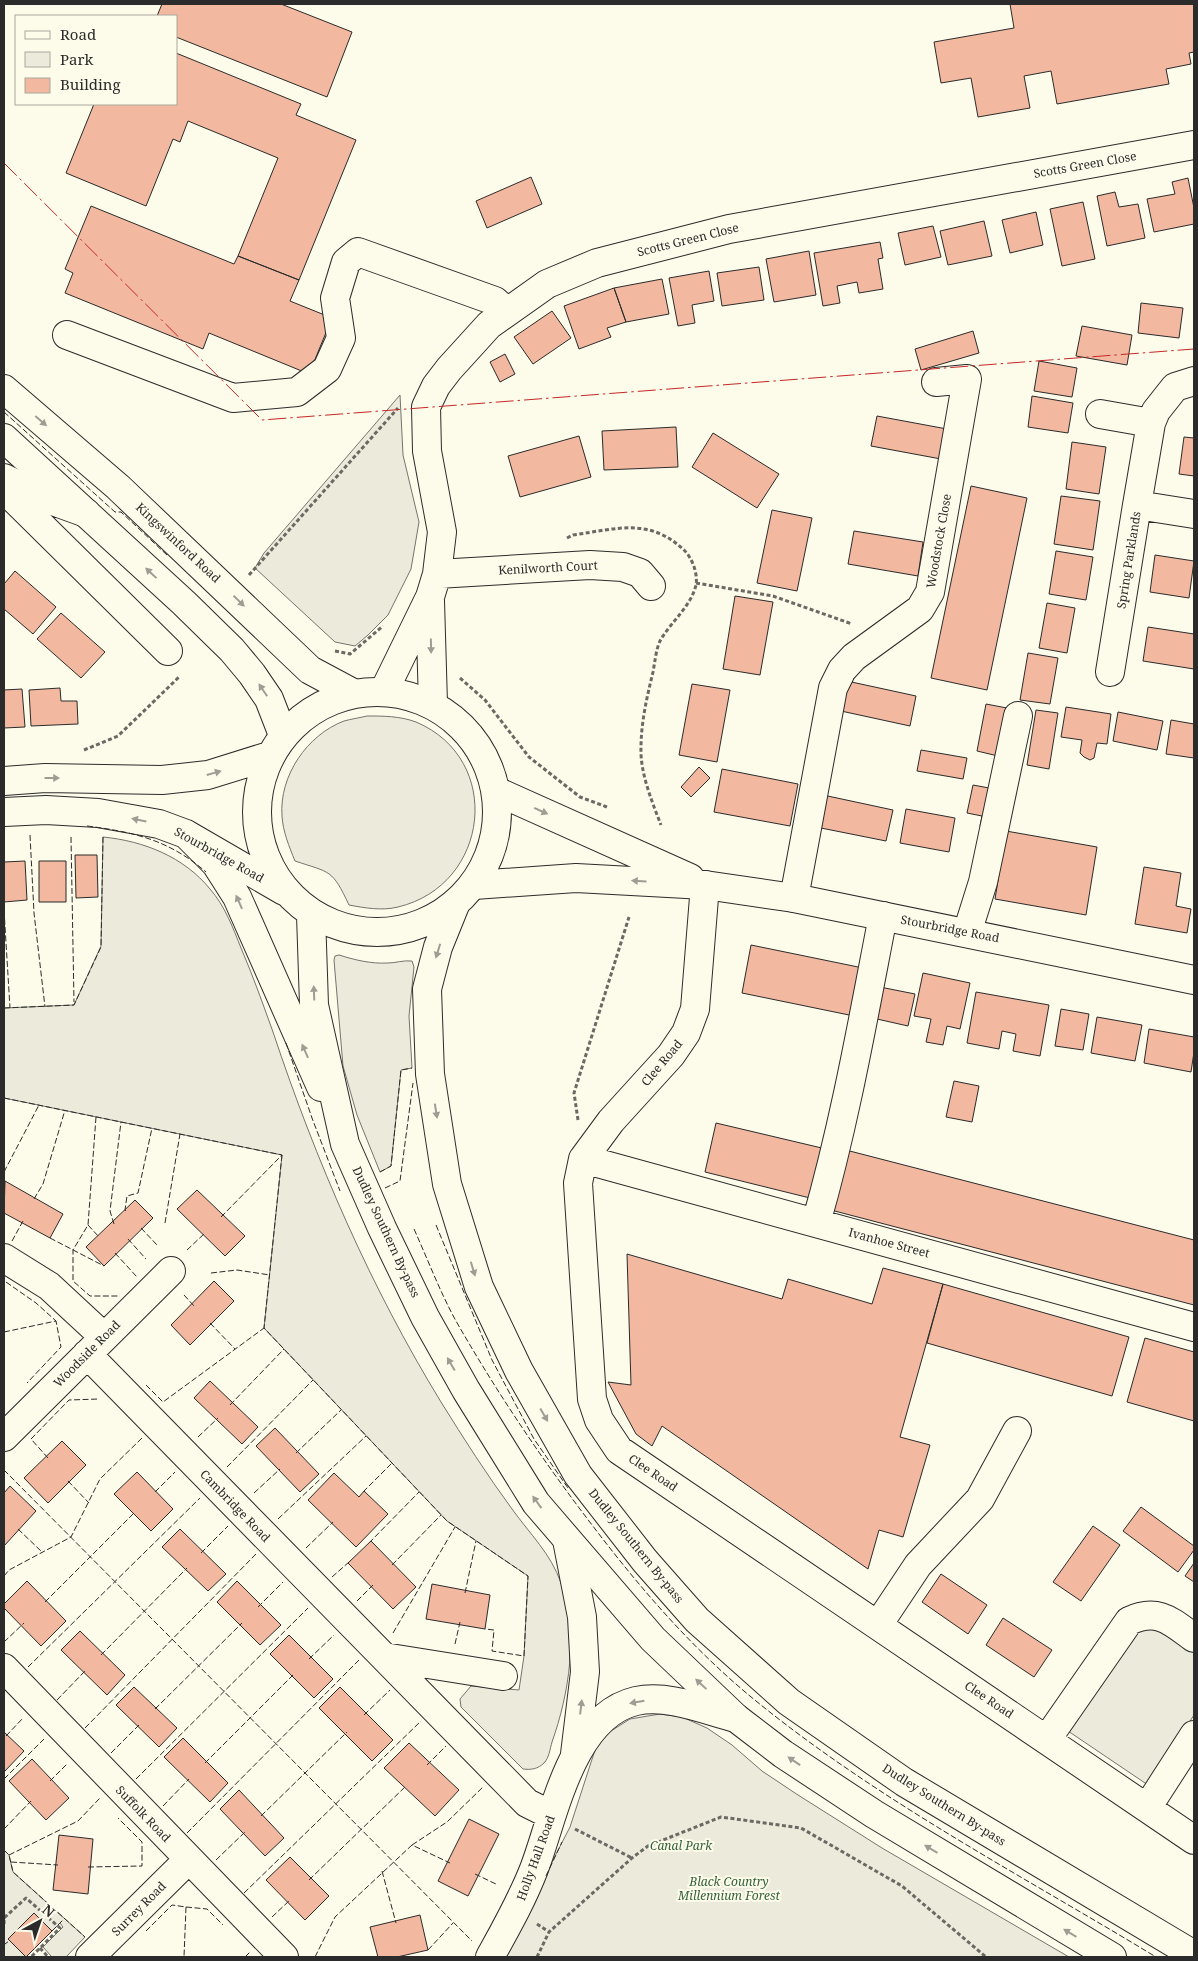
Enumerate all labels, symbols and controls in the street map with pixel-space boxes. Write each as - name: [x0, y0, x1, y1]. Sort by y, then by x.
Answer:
- legend: [15, 15, 178, 105]
- text: Road: [60, 24, 96, 44]
- text: Park: [60, 49, 94, 69]
- text: Building: [60, 74, 121, 94]
- street label: Scotts Green Close: [1032, 147, 1138, 182]
- street label: Scotts Green Close: [635, 219, 740, 260]
- one-way arrow: [34, 415, 46, 427]
- street label: Woodstock Close: [922, 492, 955, 589]
- street label: Kingswinford Road: [132, 499, 225, 587]
- street label: Spring Parklands: [1112, 510, 1145, 610]
- street label: Kenilworth Court: [498, 556, 598, 579]
- one-way arrow: [146, 567, 158, 579]
- one-way arrow: [232, 595, 244, 607]
- one-way arrow: [428, 638, 436, 654]
- one-way arrow: [258, 684, 268, 697]
- one-way arrow: [207, 769, 222, 777]
- one-way arrow: [45, 774, 61, 782]
- one-way arrow: [534, 807, 548, 815]
- one-way arrow: [131, 815, 147, 823]
- street label: Stourbridge Road: [171, 823, 268, 887]
- one-way arrow: [631, 877, 647, 885]
- one-way arrow: [235, 895, 243, 909]
- street label: Stourbridge Road: [899, 911, 1001, 947]
- one-way arrow: [433, 943, 441, 958]
- one-way arrow: [310, 985, 318, 1001]
- street label: Clee Road: [637, 1035, 687, 1090]
- one-way arrow: [300, 1044, 308, 1058]
- one-way arrow: [432, 1104, 440, 1120]
- street label: Dudley Southern By-pass: [349, 1164, 424, 1300]
- street label: Ivanhoe Street: [847, 1224, 932, 1262]
- one-way arrow: [470, 1261, 478, 1276]
- street label: Woodside Road: [49, 1316, 124, 1391]
- one-way arrow: [447, 1357, 456, 1370]
- one-way arrow: [539, 1408, 548, 1421]
- street label: Clee Road: [625, 1450, 682, 1496]
- street label: Cambridge Road: [196, 1466, 275, 1546]
- street label: Dudley Southern By-pass: [585, 1485, 688, 1606]
- one-way arrow: [532, 1495, 542, 1509]
- street label: Clee Road: [961, 1677, 1018, 1723]
- one-way arrow: [695, 1678, 707, 1690]
- one-way arrow: [577, 1699, 585, 1715]
- one-way arrow: [629, 1699, 645, 1707]
- one-way arrow: [787, 1756, 801, 1766]
- street label: Dudley Southern By-pass: [879, 1760, 1009, 1850]
- street label: Suffolk Road: [112, 1782, 175, 1846]
- street label: Holly Hall Road: [512, 1812, 559, 1903]
- park label: Canal Park: [650, 1837, 713, 1854]
- one-way arrow: [924, 1844, 937, 1854]
- park label: Black Country Millennium Forest: [677, 1873, 781, 1904]
- street label: Surrey Road: [108, 1877, 170, 1940]
- north arrow: [15, 1896, 65, 1946]
- text: N: [38, 1900, 59, 1921]
- one-way arrow: [1064, 1928, 1077, 1937]

